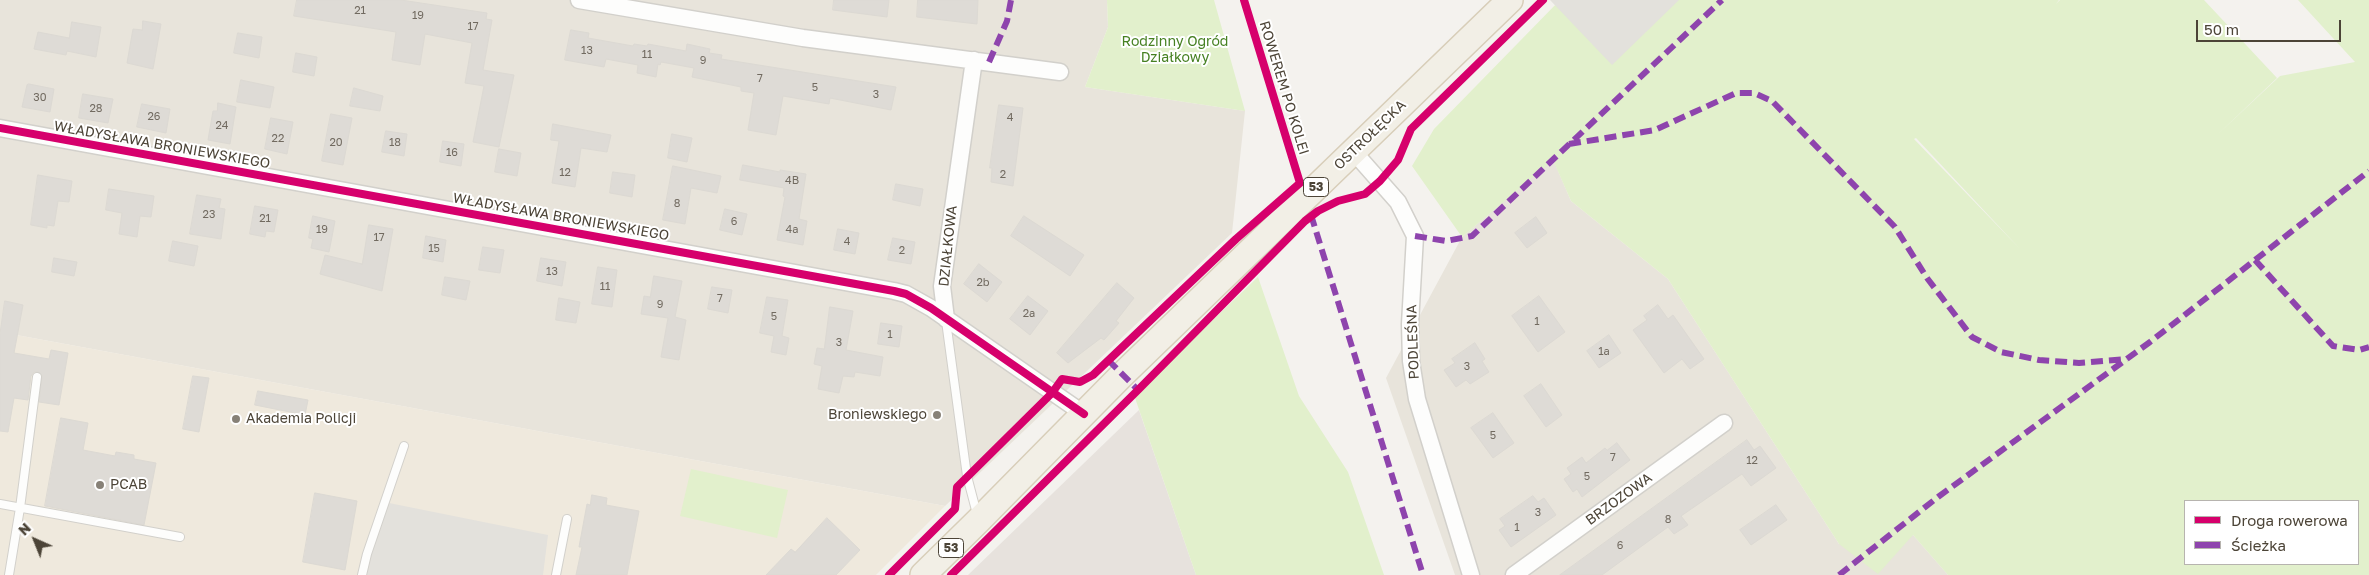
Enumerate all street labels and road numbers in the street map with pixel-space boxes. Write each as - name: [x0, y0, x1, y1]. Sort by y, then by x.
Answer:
- street label: ROWEREM PO KOLEI: [1256, 19, 1312, 157]
- street label: OSTROŁĘCKA: [1331, 97, 1409, 173]
- street label: WŁADYSŁAWA BRONIEWSKIEGO: [53, 118, 271, 172]
- road number: 53: [1304, 178, 1328, 196]
- street label: WŁADYSŁAWA BRONIEWSKIEGO: [452, 190, 670, 244]
- street label: DZIAŁKOWA: [935, 205, 961, 287]
- street label: PODLEŚNA: [1403, 304, 1423, 380]
- street label: BRZOZOWA: [1583, 469, 1655, 529]
- road number: 53: [938, 538, 964, 558]

